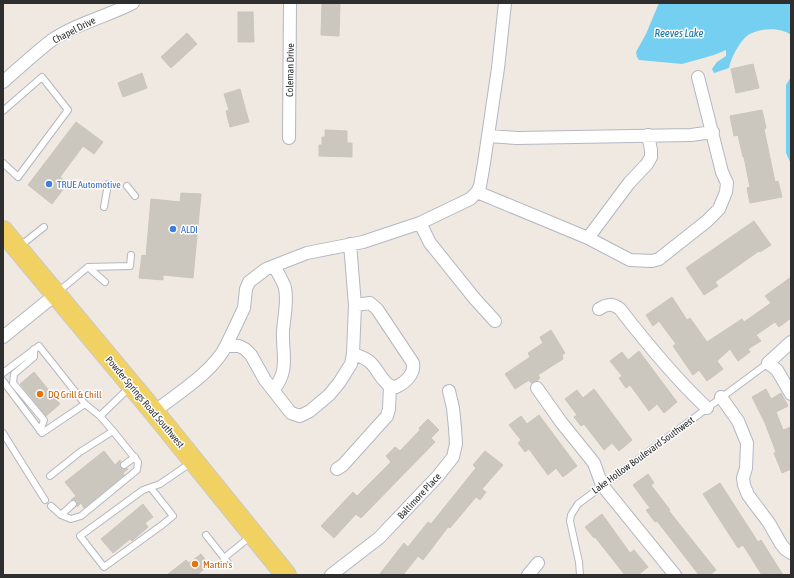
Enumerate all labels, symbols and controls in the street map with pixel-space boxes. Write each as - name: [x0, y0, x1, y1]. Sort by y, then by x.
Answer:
- street label: Chapel Drive: [51, 14, 98, 46]
- water label: Reeves Lake: [655, 27, 703, 39]
- street label: Coleman Drive: [284, 43, 296, 97]
- marker: TRUE Automotive: [44, 179, 54, 189]
- place label: TRUE Automotive: [57, 179, 121, 190]
- marker: ALDI: [168, 224, 178, 234]
- place label: ALDI: [181, 224, 198, 235]
- street label: Powder Springs Road Southwest: [104, 354, 187, 450]
- marker: DQ Grill & Chill: [35, 389, 45, 399]
- place label: DQ Grill & Chill: [48, 389, 102, 400]
- street label: Lake Hollow Boulevard Southwest: [590, 414, 696, 496]
- street label: Baltimore Place: [395, 471, 443, 521]
- marker: Martin's: [190, 559, 200, 569]
- place label: Martin's: [203, 559, 233, 570]

